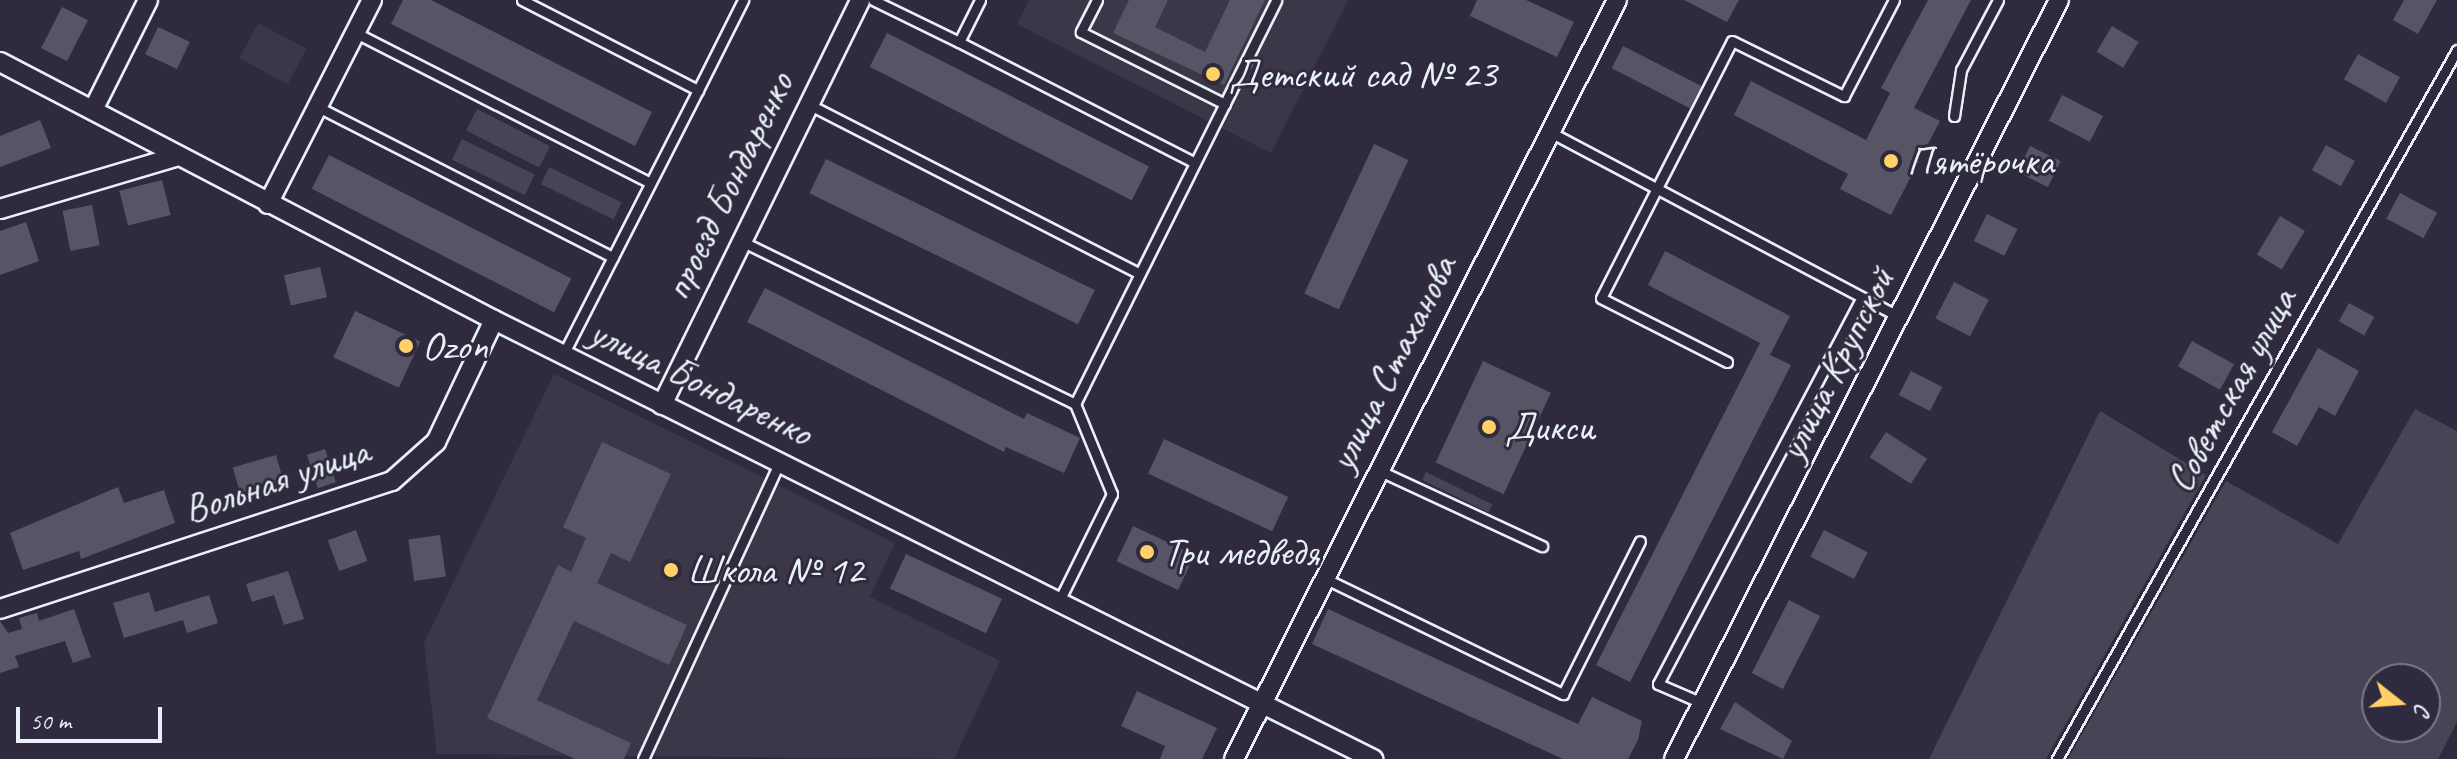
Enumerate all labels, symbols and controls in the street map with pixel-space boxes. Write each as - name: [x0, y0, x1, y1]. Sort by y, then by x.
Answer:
- place label: Детский сад № 23: [1229, 50, 1497, 98]
- street label: проезд Бондаренко: [653, 65, 803, 307]
- marker: Детский сад № 23: [1204, 65, 1222, 83]
- place label: Пятёрочка: [1907, 137, 2054, 185]
- marker: Пятёрочка: [1882, 152, 1900, 170]
- street label: улица Стаханова: [1317, 247, 1467, 479]
- street label: улица Крупской: [1767, 259, 1905, 469]
- street label: Советская улица: [2154, 278, 2308, 502]
- street label: улица Бондаренко: [583, 308, 819, 456]
- place label: Ozon: [422, 322, 488, 370]
- marker: Ozon: [397, 337, 415, 355]
- place label: Дикси: [1505, 403, 1594, 451]
- marker: Дикси: [1480, 418, 1498, 436]
- street label: Вольная улица: [177, 426, 375, 534]
- place label: Три медведя: [1163, 528, 1317, 576]
- marker: Три медведя: [1138, 543, 1156, 561]
- place label: Школа № 12: [687, 546, 864, 594]
- marker: Школа № 12: [662, 561, 680, 579]
- north arrow: [2361, 663, 2441, 743]
- scale bar: [20, 691, 166, 741]
- text: С: [2407, 700, 2437, 719]
- text: 50 m: [30, 706, 71, 736]

